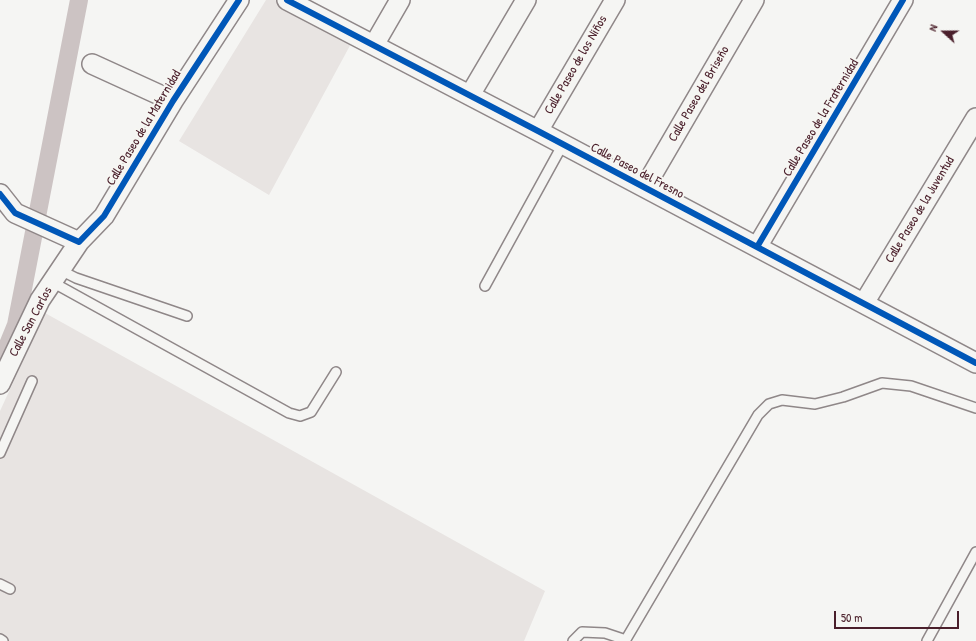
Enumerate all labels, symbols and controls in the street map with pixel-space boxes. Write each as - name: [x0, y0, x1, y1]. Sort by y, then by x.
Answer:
- north arrow: [924, 12, 964, 52]
- street label: Calle Paseo de los Niños: [541, 13, 611, 117]
- text: N: [925, 22, 940, 33]
- street label: Calle Paseo del Briseño: [665, 43, 733, 145]
- street label: Calle Paseo de la Fraternidad: [780, 56, 862, 180]
- street label: Calle Paseo de la Maternidad: [103, 67, 185, 189]
- street label: Calle Paseo del Fresno: [588, 140, 686, 202]
- street label: Calle Paseo de la Juventud: [882, 154, 958, 266]
- street label: Calle San Carlos: [6, 284, 56, 360]
- scale bar: [836, 603, 961, 629]
- text: 50 m: [841, 609, 862, 626]

